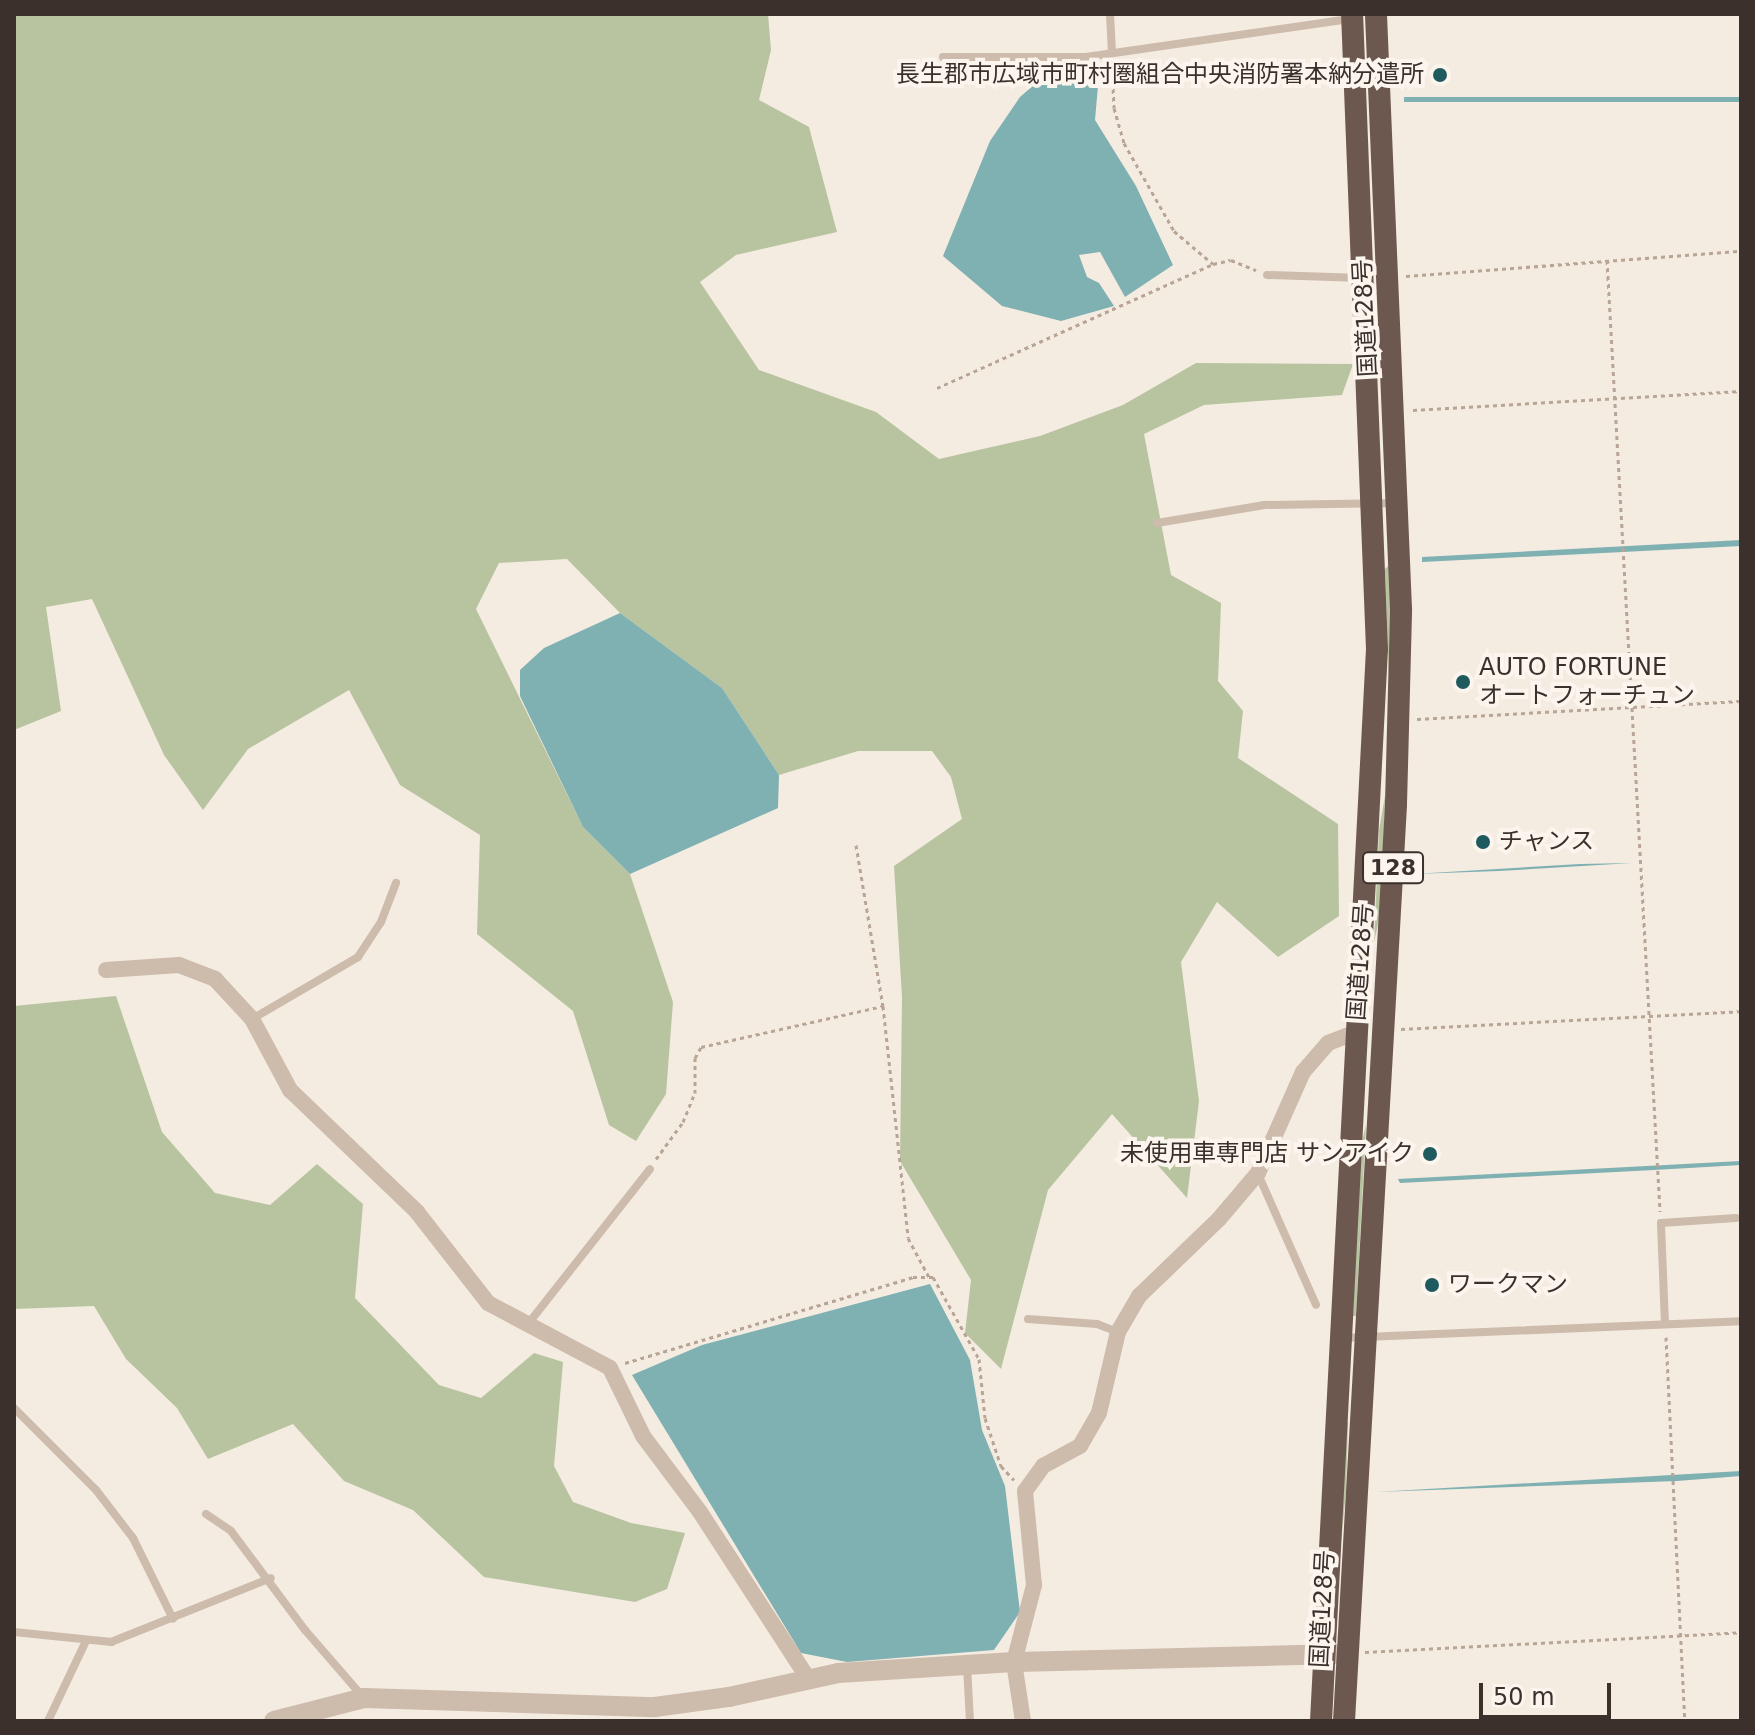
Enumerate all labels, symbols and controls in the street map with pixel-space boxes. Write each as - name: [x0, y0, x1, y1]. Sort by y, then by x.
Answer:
- place label: 長生郡市広域市町村圏組合中央消防署本納分遣所: [896, 61, 1424, 89]
- marker: 長生郡市広域市町村圏組合中央消防署本納分遣所: [1431, 66, 1449, 84]
- street label: 国道128号: [1349, 258, 1383, 378]
- place label: AUTO FORTUNE オートフォーチュン: [1479, 654, 1695, 710]
- marker: AUTO FORTUNE オートフォーチュン: [1454, 673, 1472, 691]
- place label: チャンス: [1499, 828, 1595, 856]
- marker: チャンス: [1474, 833, 1492, 851]
- road number: 128: [1361, 850, 1425, 886]
- street label: 国道128号: [1343, 902, 1379, 1022]
- place label: 未使用車専門店 サンアイク: [1118, 1140, 1414, 1168]
- marker: 未使用車専門店 サンアイク: [1421, 1145, 1439, 1163]
- place label: ワークマン: [1448, 1271, 1568, 1299]
- marker: ワークマン: [1423, 1276, 1441, 1294]
- street label: 国道128号: [1306, 1549, 1340, 1669]
- scale bar: [1483, 1667, 1615, 1717]
- text: 50 m: [1493, 1683, 1555, 1711]

